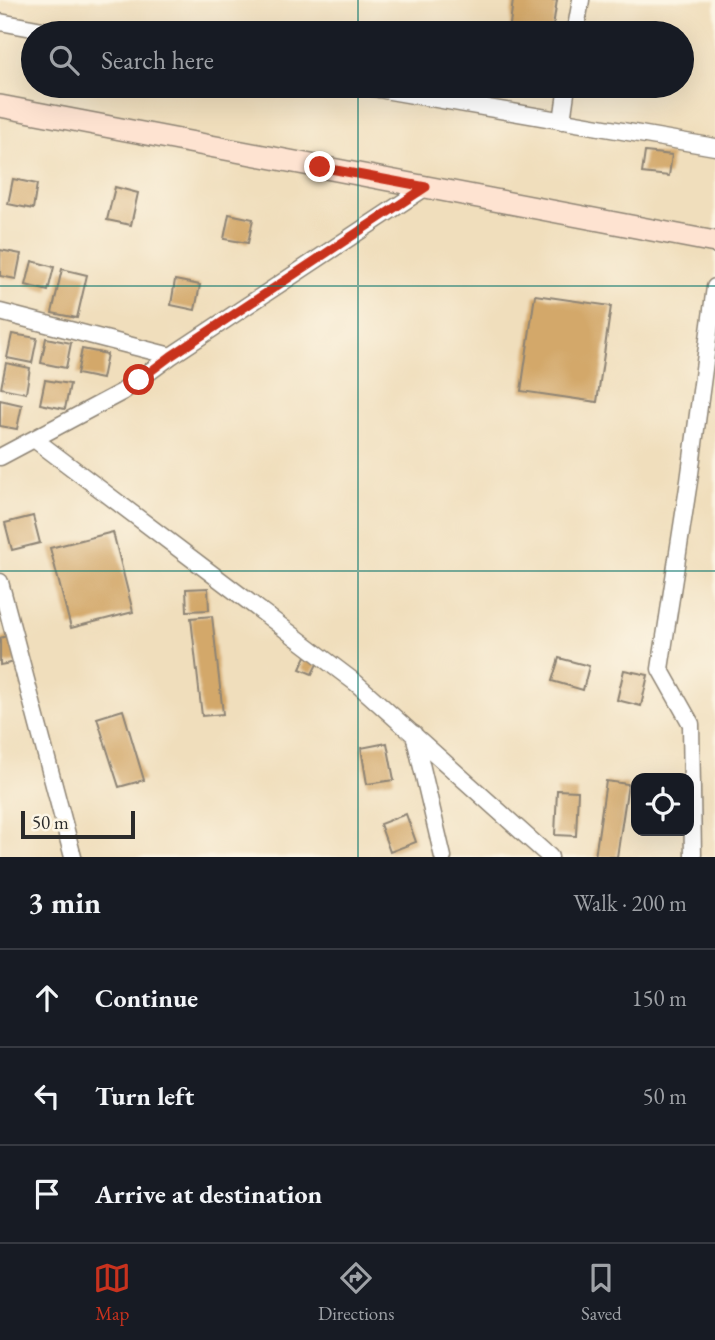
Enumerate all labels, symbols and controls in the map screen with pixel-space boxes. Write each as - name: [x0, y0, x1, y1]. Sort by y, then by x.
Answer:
- search box: [21, 21, 694, 98]
- icon: search: [45, 41, 83, 79]
- text: Search here: [101, 43, 214, 77]
- route end: [304, 151, 335, 182]
- route start: [123, 364, 154, 395]
- map controls: [631, 773, 694, 836]
- button: locate: [631, 773, 694, 836]
- scale bar: [21, 808, 135, 840]
- text: 50 m: [32, 810, 69, 835]
- text: 3 min: [28, 883, 101, 922]
- text: Walk · 200 m: [573, 888, 687, 918]
- icon: ahead: [28, 979, 66, 1017]
- text: Continue: [95, 981, 198, 1015]
- text: 150 m: [631, 983, 687, 1013]
- icon: left: [28, 1077, 66, 1115]
- text: Turn left: [95, 1079, 194, 1113]
- text: 50 m: [642, 1081, 687, 1111]
- icon: arrive: [28, 1175, 66, 1213]
- text: Arrive at destination: [95, 1177, 322, 1211]
- tab: Map: [93, 1259, 131, 1326]
- tab: Directions: [318, 1259, 394, 1326]
- tab: Saved: [581, 1259, 622, 1326]

